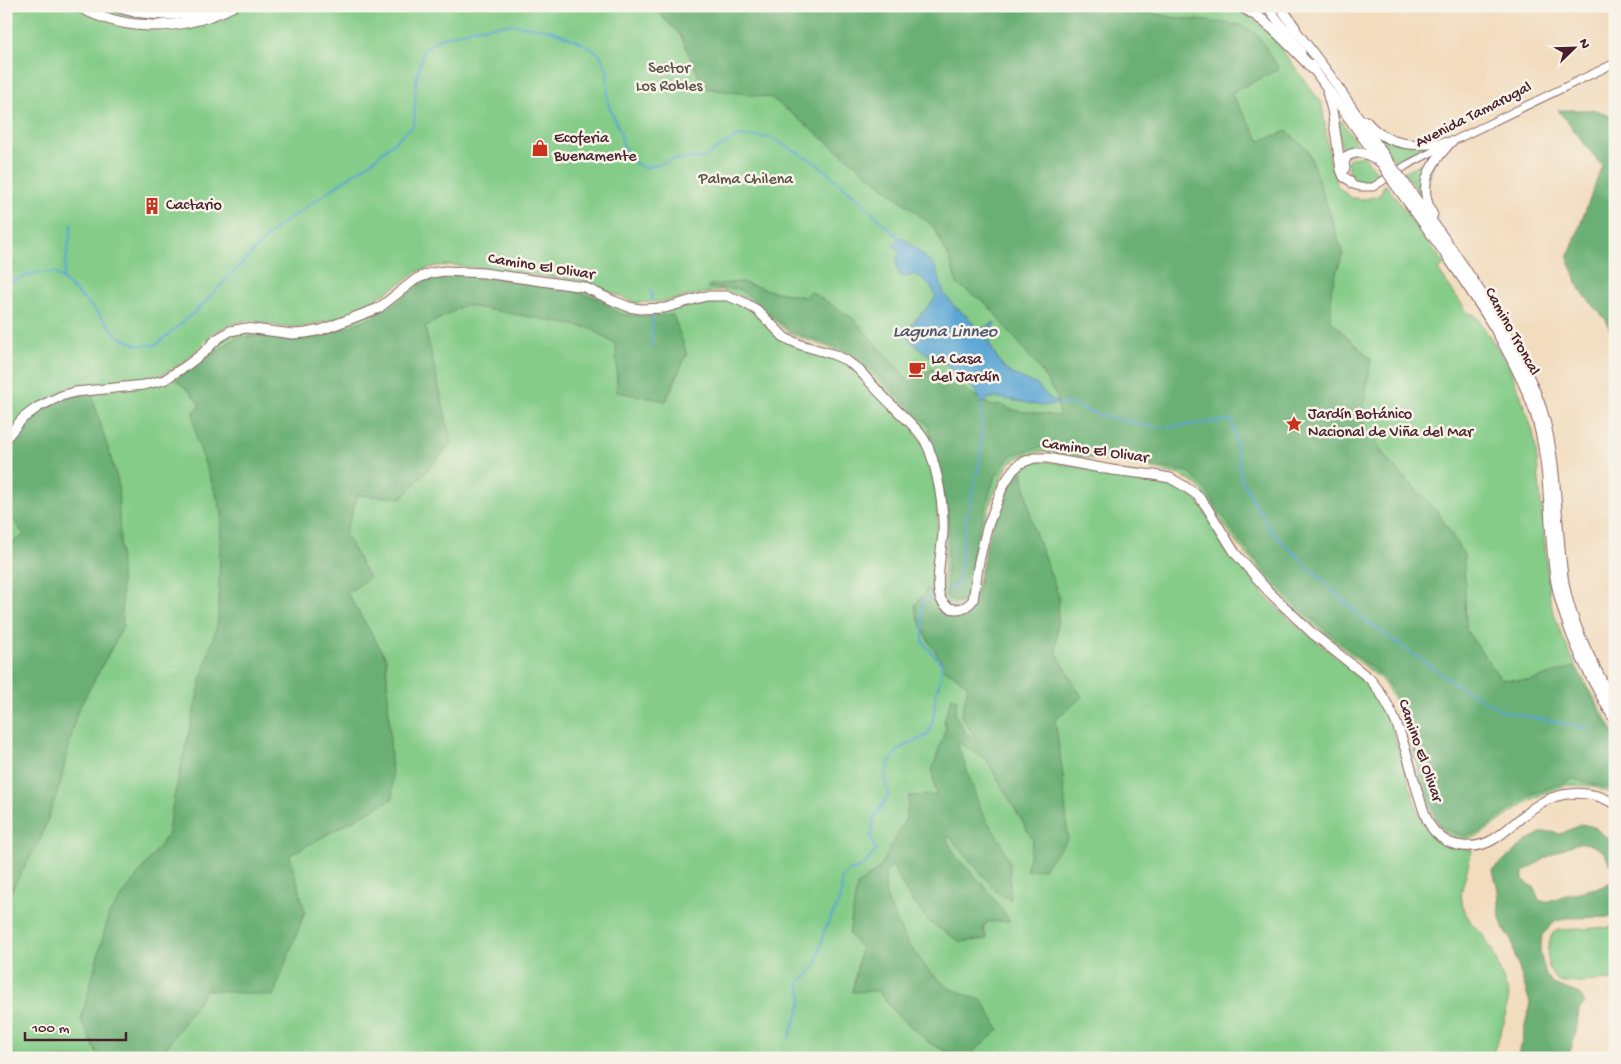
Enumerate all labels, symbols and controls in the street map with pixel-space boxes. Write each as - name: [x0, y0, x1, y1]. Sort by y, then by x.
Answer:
- north arrow: [1548, 22, 1598, 72]
- text: N: [1574, 36, 1593, 51]
- park label: Sector Los Robles: [636, 60, 703, 97]
- street label: Avenida Tamarugal: [1413, 79, 1535, 153]
- place label: Ecoferia Buenamente: [553, 130, 637, 167]
- shop icon: Ecoferia Buenamente: [530, 138, 550, 158]
- park label: Palma Chilena: [698, 171, 794, 190]
- building icon: Cactario: [142, 196, 162, 216]
- place label: Cactario: [166, 197, 222, 216]
- street label: Camino El Olivar: [486, 250, 597, 286]
- street label: Camino Troncal: [1479, 285, 1543, 379]
- water label: Laguna Linneo: [893, 322, 998, 343]
- place label: La Casa del Jardín: [931, 351, 1000, 388]
- cafe icon: La Casa del Jardín: [907, 359, 927, 379]
- place label: Jardín Botánico Nacional de Viña del Mar: [1308, 406, 1474, 443]
- place icon: Jardín Botánico Nacional de Viña del Mar: [1284, 414, 1304, 434]
- street label: Camino El Olivar: [1040, 435, 1151, 469]
- street label: Camino El Olivar: [1393, 697, 1446, 806]
- scale bar: [25, 1009, 126, 1041]
- text: 100 m: [31, 1020, 70, 1038]

